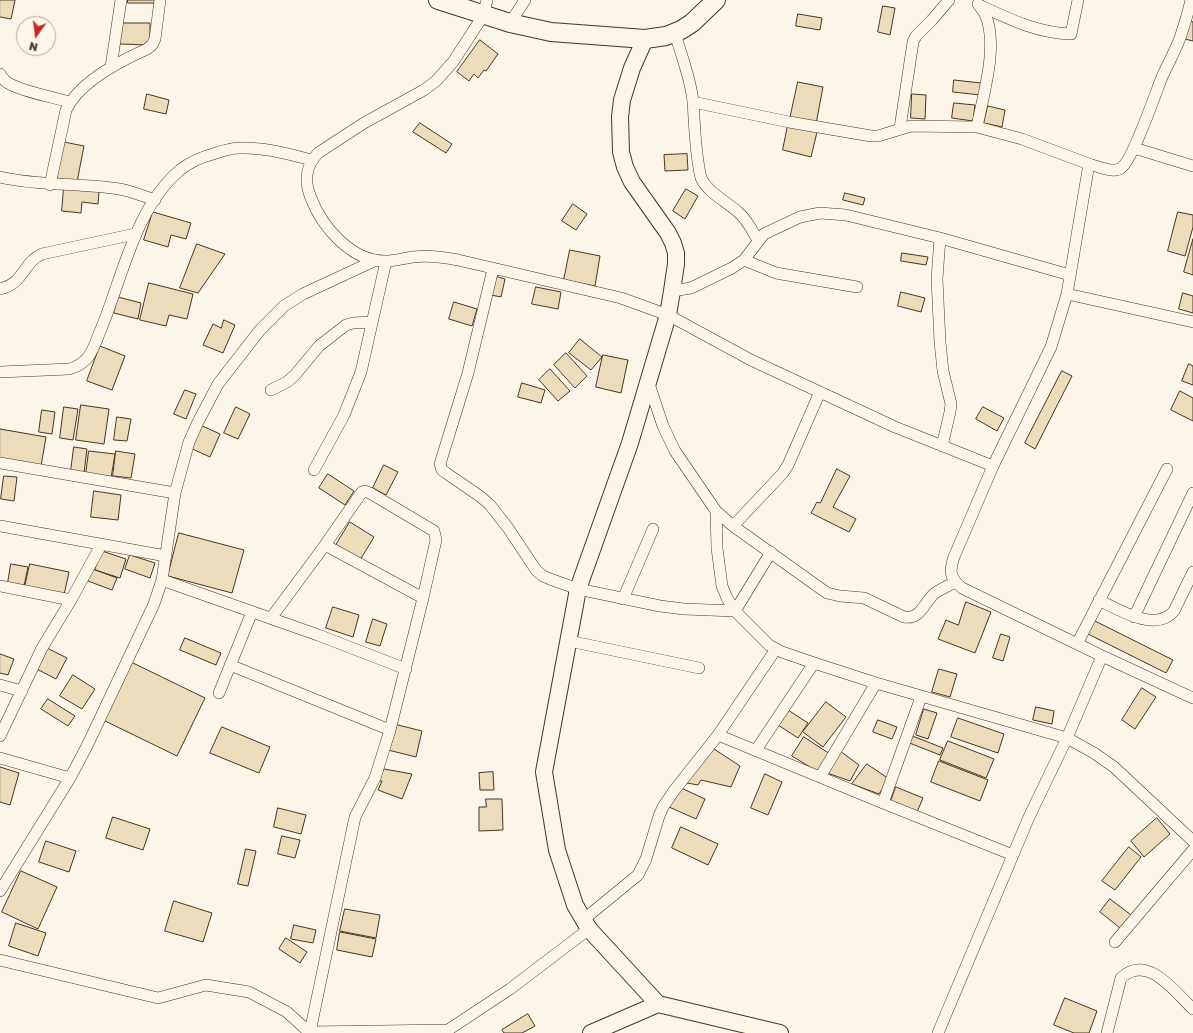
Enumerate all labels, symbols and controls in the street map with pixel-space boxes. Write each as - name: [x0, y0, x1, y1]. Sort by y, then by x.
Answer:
- north arrow: [16, 16, 56, 56]
- text: N: [28, 40, 39, 54]

